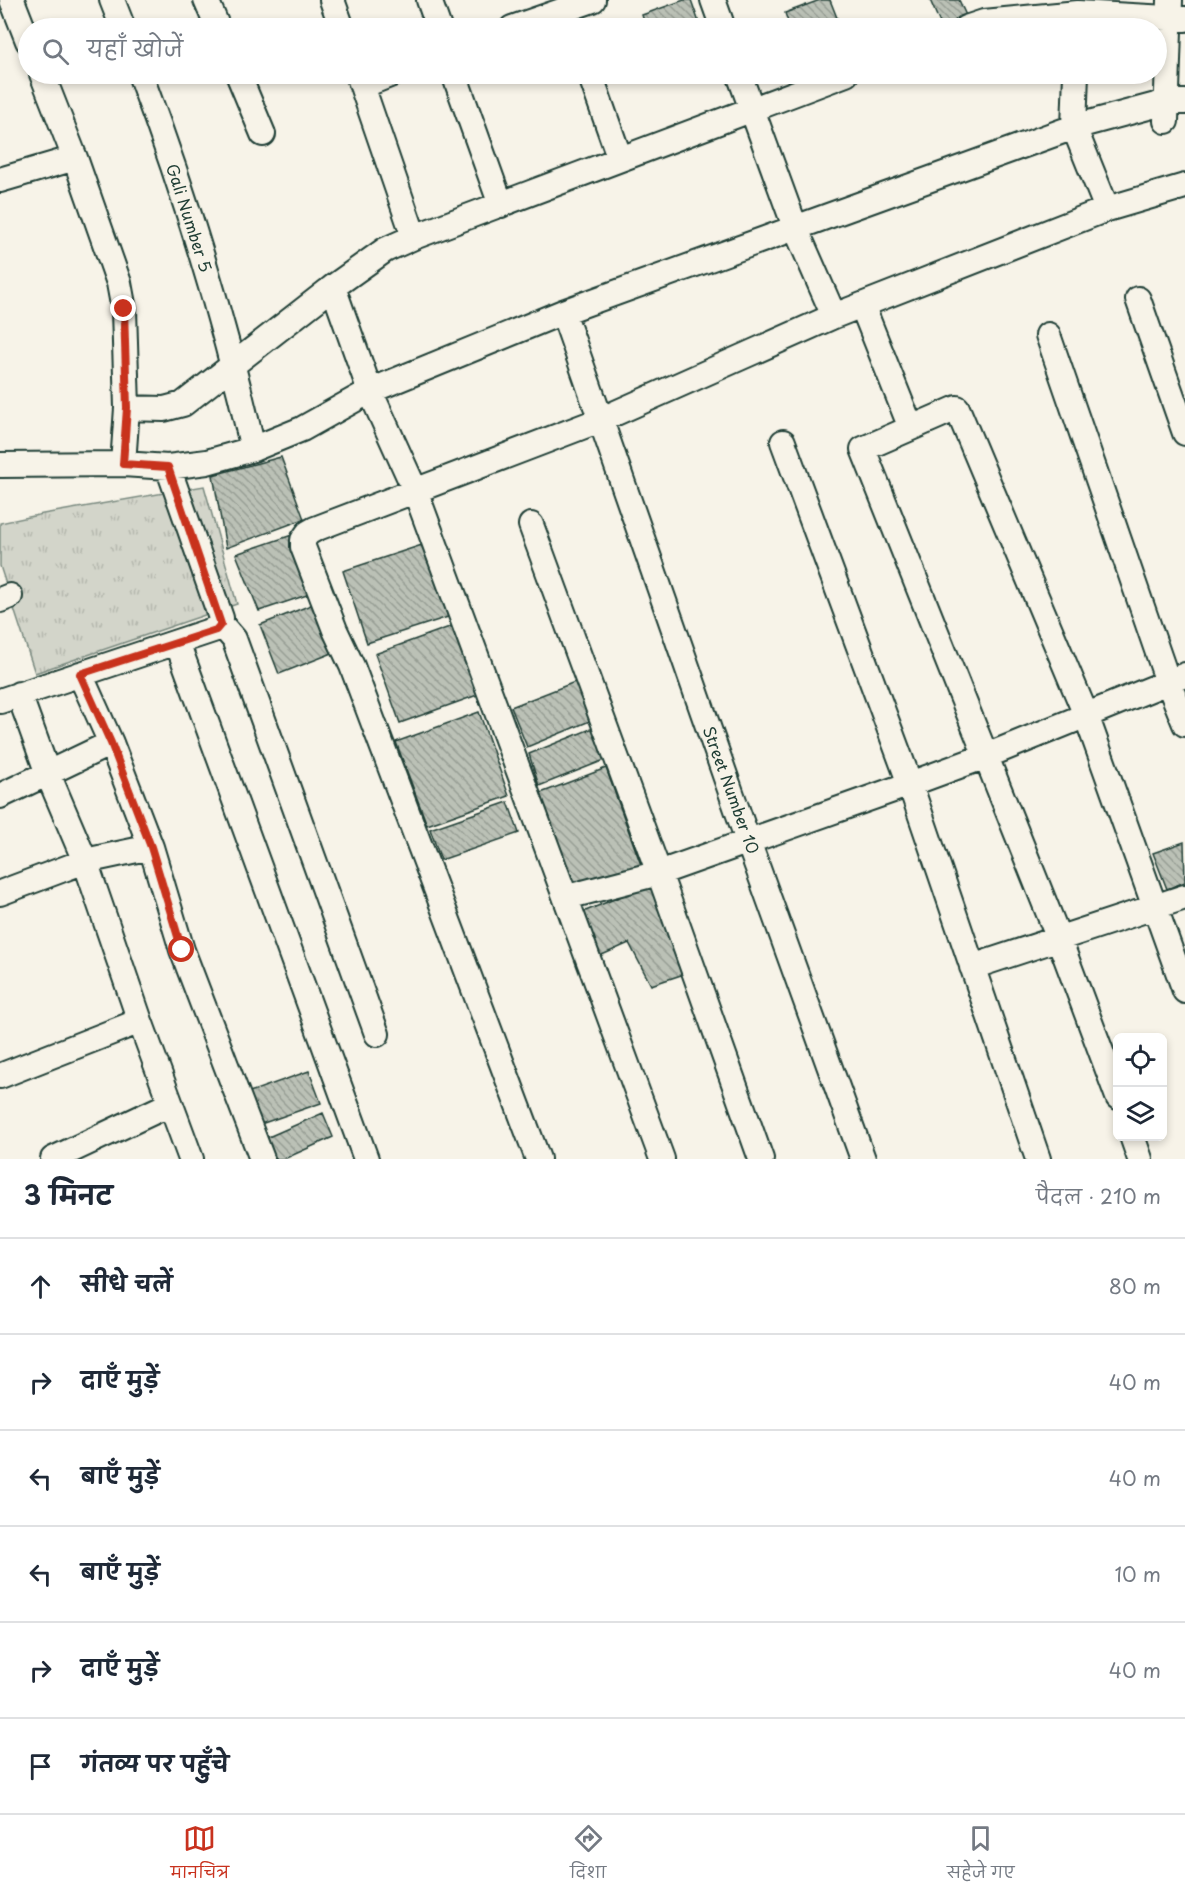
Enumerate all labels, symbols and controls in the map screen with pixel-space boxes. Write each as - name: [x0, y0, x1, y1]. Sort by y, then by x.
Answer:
- search box: [18, 18, 1167, 84]
- text: यहाँ खोजें: [87, 31, 183, 64]
- icon: search: [39, 35, 72, 68]
- street label: Gali Number 5: [161, 160, 219, 275]
- route end: [110, 295, 136, 321]
- street label: Street Number 10: [698, 722, 766, 857]
- route start: [168, 936, 194, 962]
- map controls: [1113, 1033, 1167, 1141]
- button: locate: [1113, 1033, 1167, 1087]
- button: layers: [1113, 1087, 1167, 1141]
- text: 3 मिनट: [24, 1175, 112, 1214]
- text: पैदल · 210 m: [1036, 1181, 1161, 1211]
- text: सीधे चलें: [81, 1266, 173, 1299]
- icon: ahead: [24, 1270, 57, 1303]
- text: 80 m: [1109, 1271, 1161, 1301]
- text: दाएँ मुड़ें: [81, 1362, 159, 1395]
- icon: right: [24, 1366, 57, 1399]
- text: 40 m: [1109, 1367, 1161, 1397]
- text: बाएँ मुड़ें: [81, 1458, 160, 1491]
- icon: left: [24, 1462, 57, 1495]
- text: 40 m: [1109, 1463, 1161, 1493]
- text: बाएँ मुड़ें: [81, 1554, 160, 1587]
- icon: left: [24, 1558, 57, 1591]
- text: 10 m: [1114, 1559, 1161, 1589]
- text: दाएँ मुड़ें: [81, 1650, 159, 1683]
- icon: right: [24, 1654, 57, 1687]
- text: 40 m: [1109, 1655, 1161, 1685]
- text: गंतव्य पर पहुँचे: [81, 1746, 229, 1779]
- icon: arrive: [24, 1750, 57, 1783]
- tab: मानचित्र: [170, 1822, 229, 1890]
- tab: दिशा: [570, 1822, 606, 1890]
- tab: सहेजे गए: [947, 1822, 1015, 1890]

